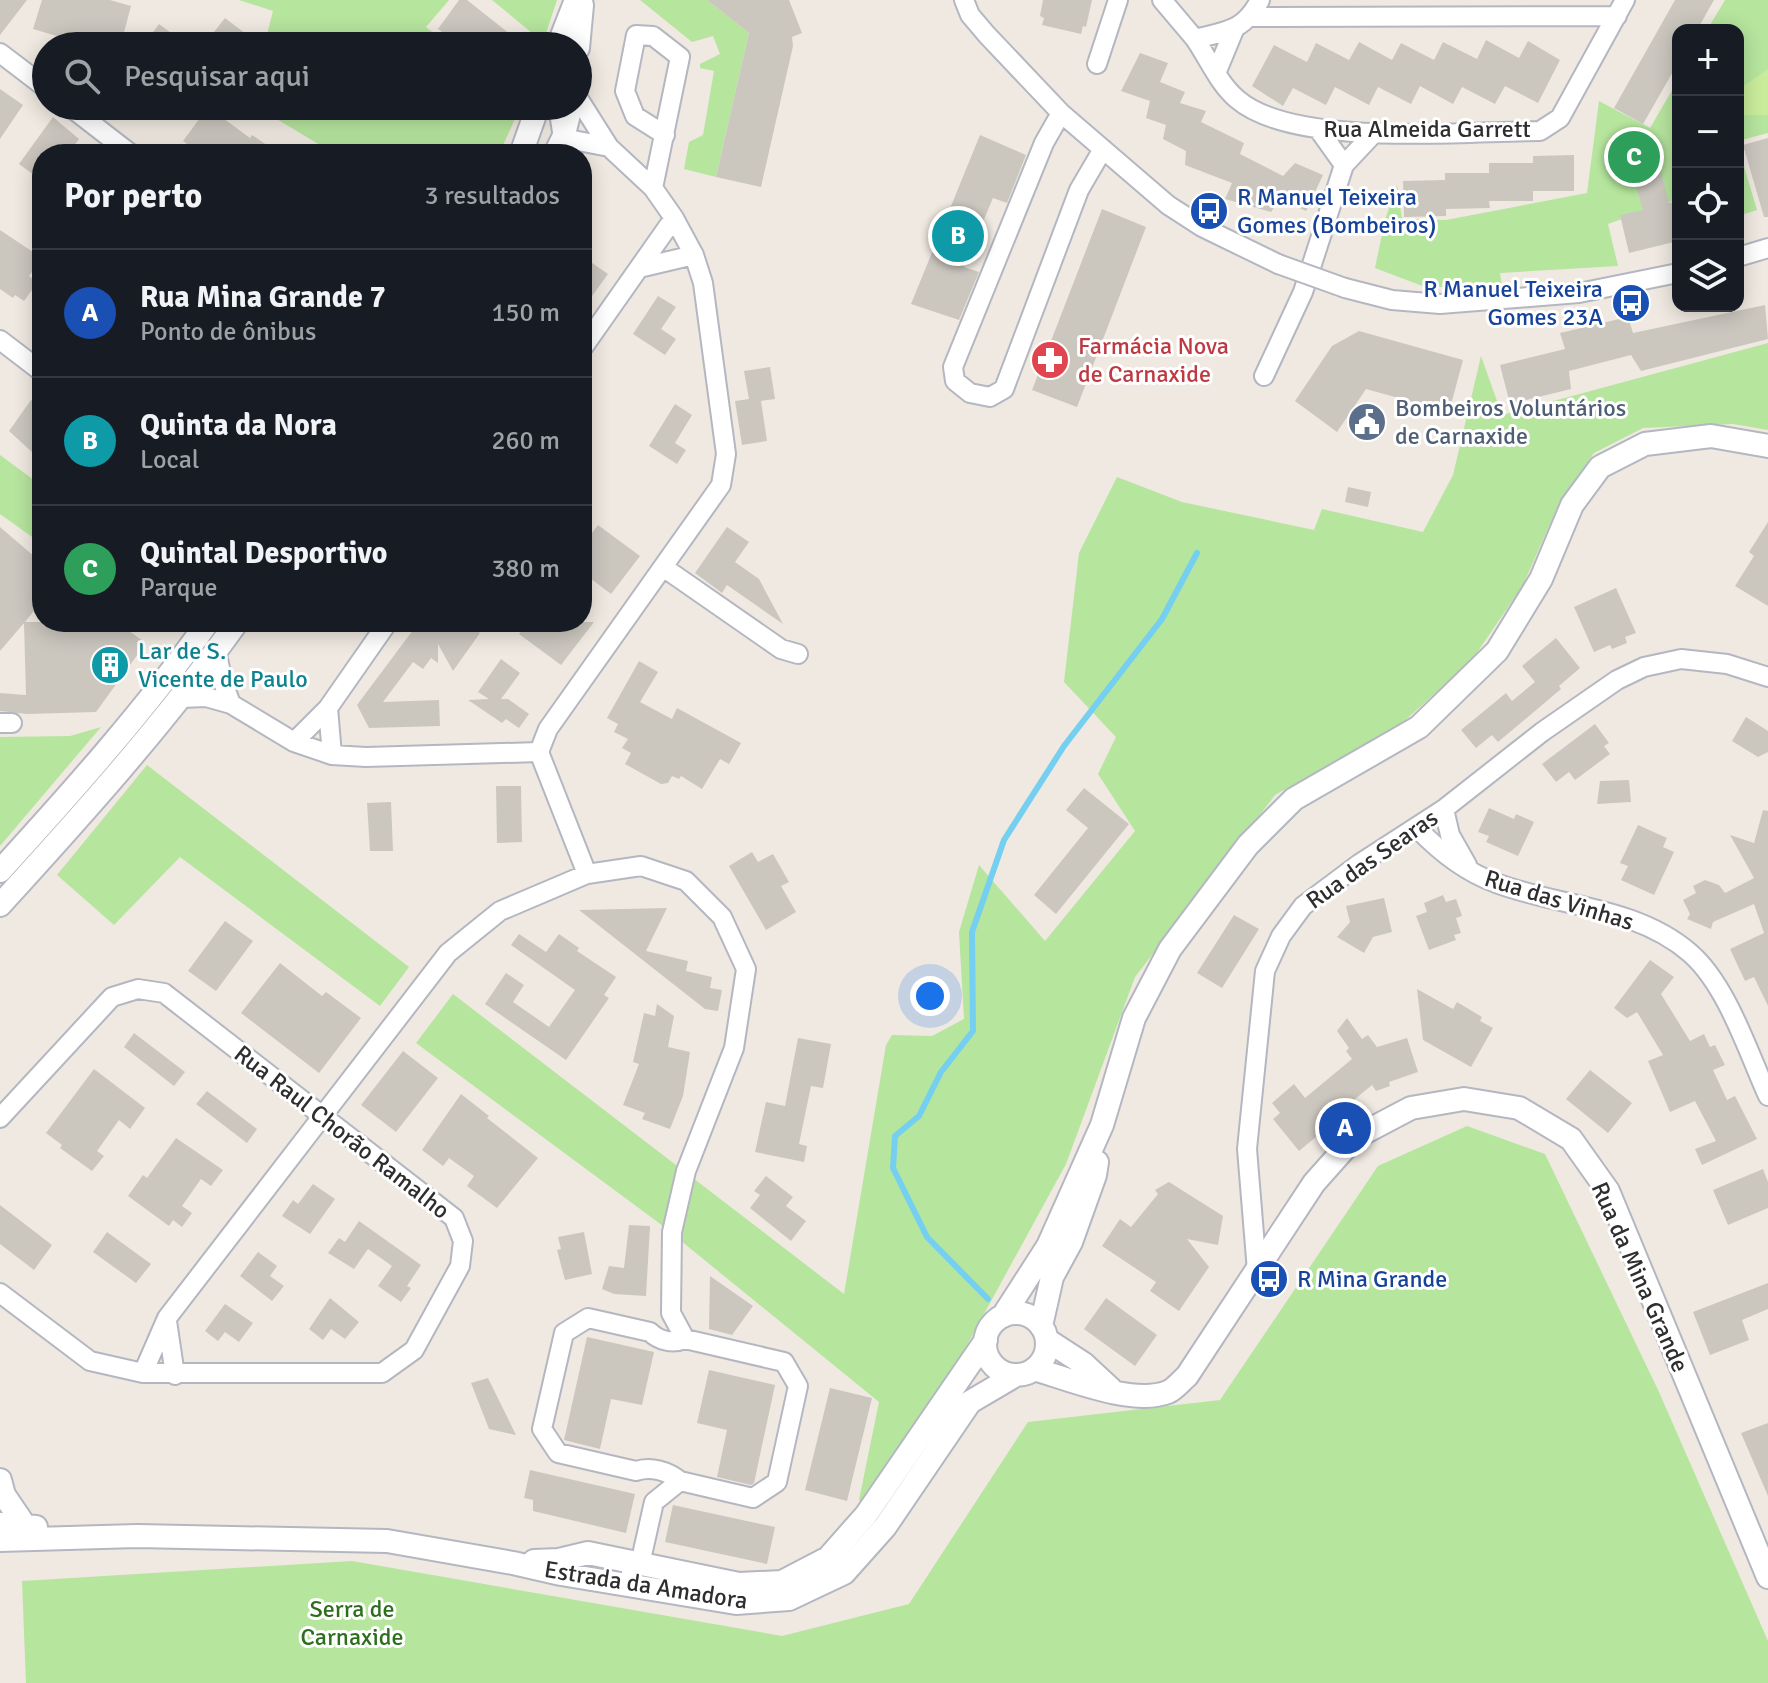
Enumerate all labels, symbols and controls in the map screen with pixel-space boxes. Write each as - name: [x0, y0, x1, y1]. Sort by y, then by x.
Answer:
- map controls: [1672, 24, 1744, 312]
- button: +: [1672, 24, 1744, 96]
- search box: [32, 32, 592, 120]
- icon: search: [60, 54, 104, 98]
- text: Pesquisar aqui: [124, 58, 310, 95]
- button: −: [1672, 96, 1744, 168]
- street label: Rua Almeida Garrett: [1323, 114, 1531, 144]
- pin: C: [1608, 127, 1660, 187]
- button: locate: [1672, 168, 1744, 240]
- text: Por perto: [64, 175, 202, 217]
- text: 3 resultados: [424, 180, 560, 212]
- place label: R Manuel Teixeira Gomes (Bombeiros): [1237, 182, 1436, 240]
- bus stop icon: R Manuel Teixeira Gomes (Bombeiros): [1188, 190, 1230, 232]
- pin: B: [932, 206, 984, 266]
- button: layers: [1672, 240, 1744, 312]
- place label: R Manuel Teixeira Gomes 23A: [1423, 274, 1603, 332]
- text: Rua Mina Grande 7: [140, 279, 386, 316]
- bus stop icon: R Manuel Teixeira Gomes 23A: [1610, 282, 1652, 324]
- text: A: [82, 297, 98, 329]
- text: 150 m: [491, 297, 560, 329]
- text: Ponto de ônibus: [140, 316, 316, 348]
- place label: Farmácia Nova de Carnaxide: [1078, 331, 1229, 389]
- pharmacy icon: Farmácia Nova de Carnaxide: [1029, 339, 1071, 381]
- place label: Bombeiros Voluntários de Carnaxide: [1395, 393, 1626, 451]
- public building icon: Bombeiros Voluntários de Carnaxide: [1346, 401, 1388, 443]
- text: Quinta da Nora: [140, 407, 337, 444]
- text: B: [82, 425, 98, 457]
- text: 260 m: [491, 425, 560, 457]
- text: Local: [140, 444, 200, 476]
- text: Quintal Desportivo: [140, 535, 387, 572]
- text: C: [82, 553, 98, 585]
- text: 380 m: [491, 553, 560, 585]
- text: Parque: [140, 572, 218, 604]
- place label: Lar de S. Vicente de Paulo: [138, 636, 308, 694]
- building icon: Lar de S. Vicente de Paulo: [89, 644, 131, 686]
- street label: Rua das Searas: [1300, 803, 1444, 915]
- street label: Rua das Vinhas: [1481, 863, 1637, 937]
- your location: [910, 976, 950, 1016]
- street label: Rua Raul Chorão Ramalho: [228, 1039, 456, 1225]
- pin: A: [1319, 1098, 1371, 1158]
- street label: Rua da Mina Grande: [1585, 1177, 1695, 1377]
- bus stop icon: R Mina Grande: [1248, 1258, 1290, 1300]
- place label: R Mina Grande: [1297, 1264, 1447, 1294]
- street label: Estrada da Amadora: [542, 1554, 750, 1616]
- park label: Serra de Carnaxide: [301, 1594, 403, 1652]

